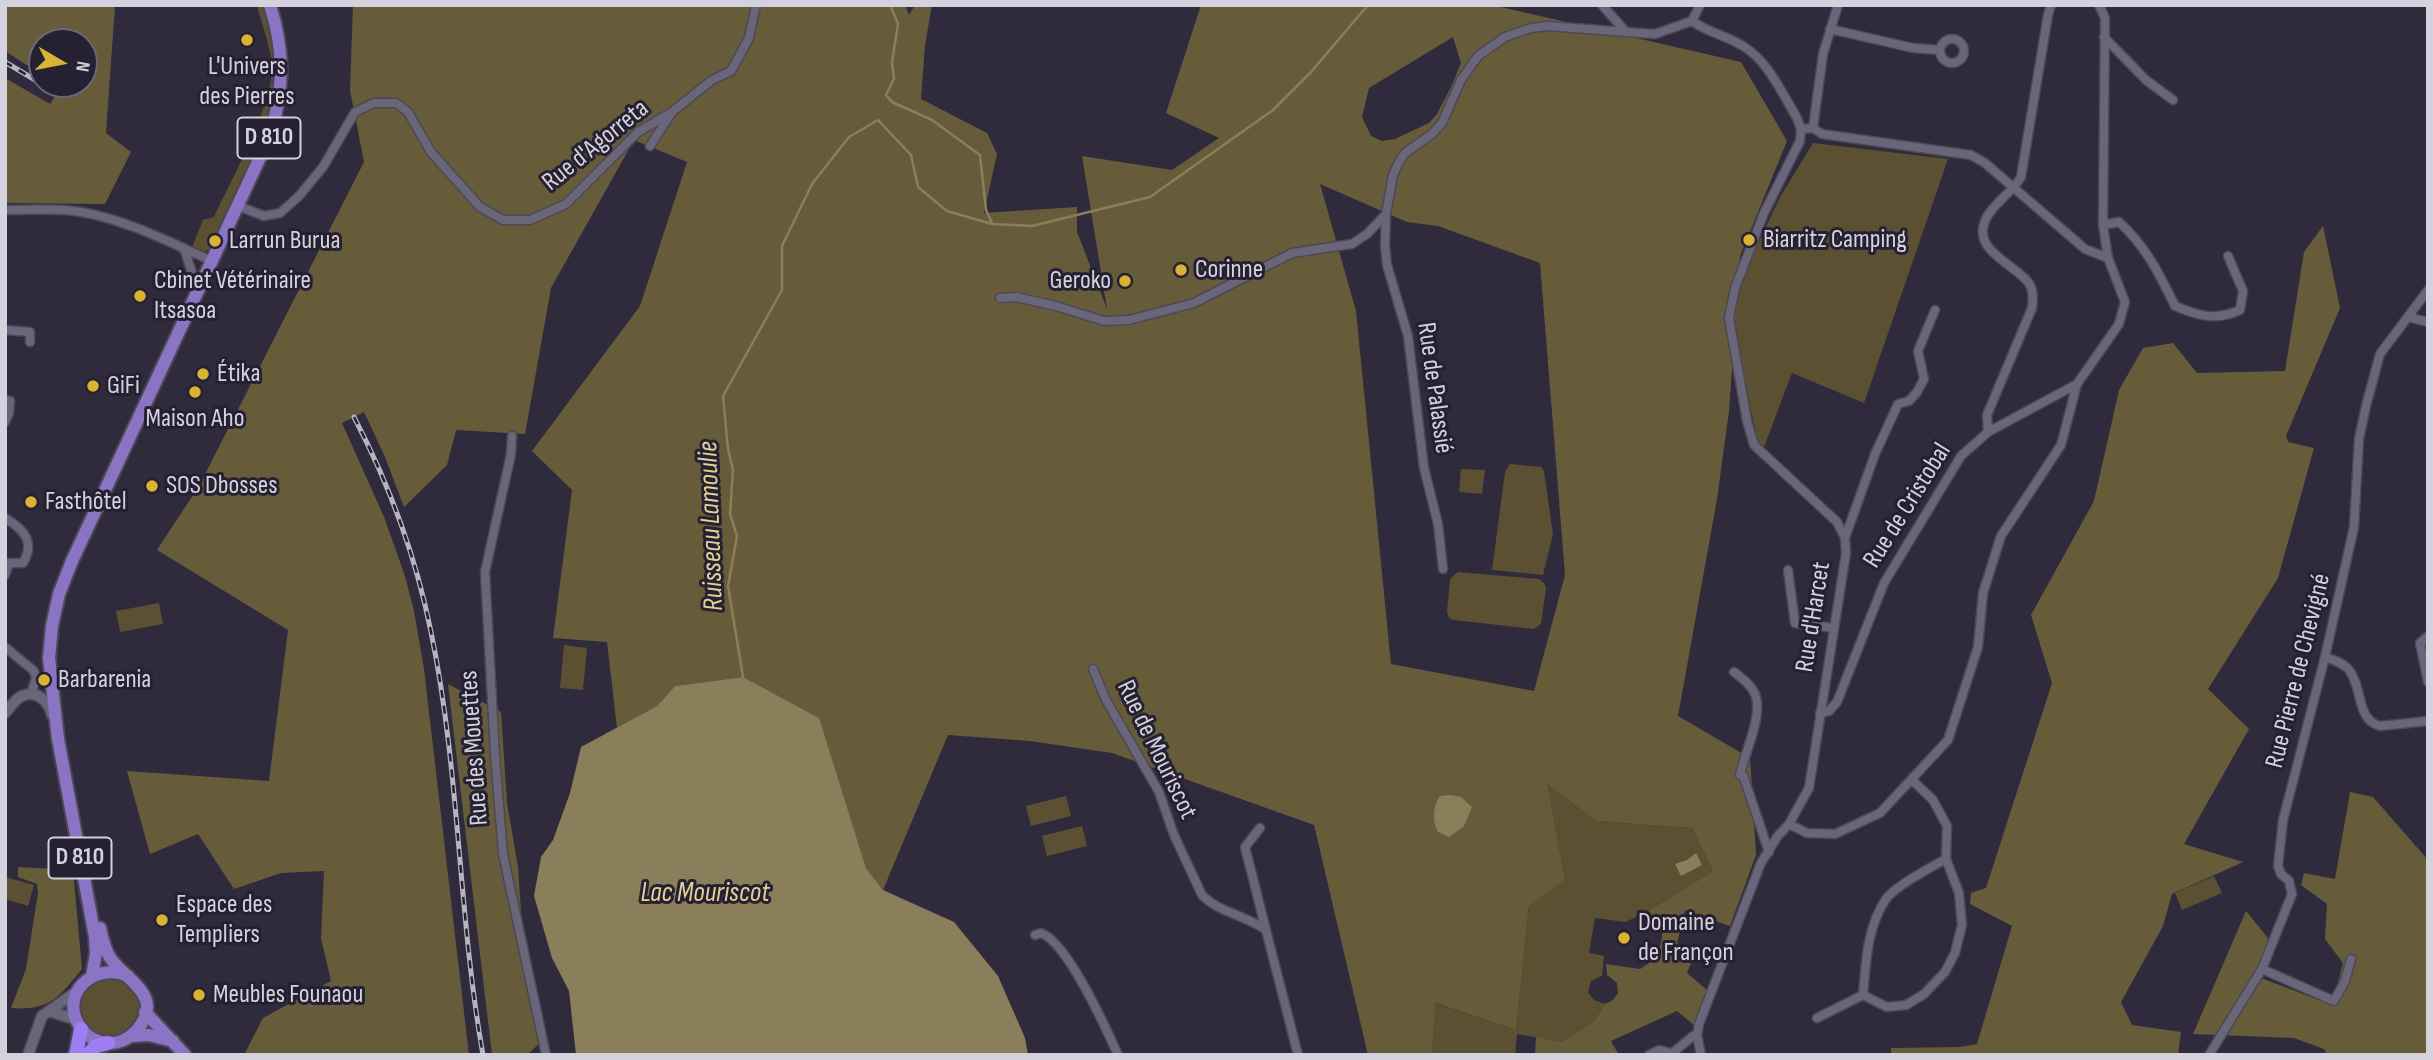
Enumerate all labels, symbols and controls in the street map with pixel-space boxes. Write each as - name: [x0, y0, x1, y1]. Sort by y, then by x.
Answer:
- north arrow: [28, 28, 98, 98]
- marker: L'Univers des Pierres: [239, 32, 255, 48]
- place label: L'Univers des Pierres: [199, 51, 295, 112]
- text: N: [70, 59, 94, 73]
- street label: Rue d'Agorreta: [537, 94, 655, 198]
- road number: D 810: [238, 118, 300, 158]
- place label: Biarritz Camping: [1763, 224, 1907, 256]
- place label: Larrun Burua: [229, 225, 340, 257]
- marker: Biarritz Camping: [1741, 232, 1757, 248]
- marker: Larrun Burua: [207, 233, 223, 249]
- place label: Corinne: [1195, 254, 1263, 286]
- marker: Corinne: [1173, 262, 1189, 278]
- place label: Cbinet Vétérinaire Itsasoa: [154, 265, 311, 326]
- place label: Geroko: [1049, 265, 1111, 297]
- marker: Geroko: [1117, 273, 1133, 289]
- marker: Cbinet Vétérinaire Itsasoa: [132, 288, 148, 304]
- street label: Rue de Palassié: [1409, 320, 1459, 456]
- place label: Étika: [217, 358, 260, 390]
- marker: Étika: [195, 366, 211, 382]
- place label: GiFi: [107, 370, 140, 402]
- marker: GiFi: [85, 378, 101, 394]
- marker: Maison Aho: [187, 384, 203, 400]
- place label: Maison Aho: [145, 403, 245, 435]
- street label: Rue de Cristobal: [1857, 438, 1959, 574]
- water label: Ruisseau Lamoulie: [692, 440, 732, 612]
- place label: SOS Dbosses: [166, 470, 278, 502]
- marker: SOS Dbosses: [144, 478, 160, 494]
- place label: Fasthôtel: [45, 486, 127, 518]
- marker: Fasthôtel: [23, 494, 39, 510]
- street label: Rue d'Harcet: [1790, 560, 1838, 674]
- street label: Rue Pierre de Chevigné: [2260, 571, 2338, 771]
- place label: Barbarenia: [58, 664, 151, 696]
- street label: Rue des Mouettes: [454, 670, 496, 826]
- marker: Barbarenia: [36, 672, 52, 688]
- street label: Rue de Mouriscot: [1109, 675, 1203, 825]
- road number: D 810: [48, 838, 112, 878]
- water label: Lac Mouriscot: [640, 877, 770, 911]
- place label: Espace des Templiers: [176, 889, 272, 950]
- place label: Domaine de Françon: [1638, 907, 1734, 968]
- marker: Espace des Templiers: [154, 912, 170, 928]
- marker: Domaine de Françon: [1616, 930, 1632, 946]
- place label: Meubles Founaou: [213, 979, 363, 1011]
- marker: Meubles Founaou: [191, 987, 207, 1003]

